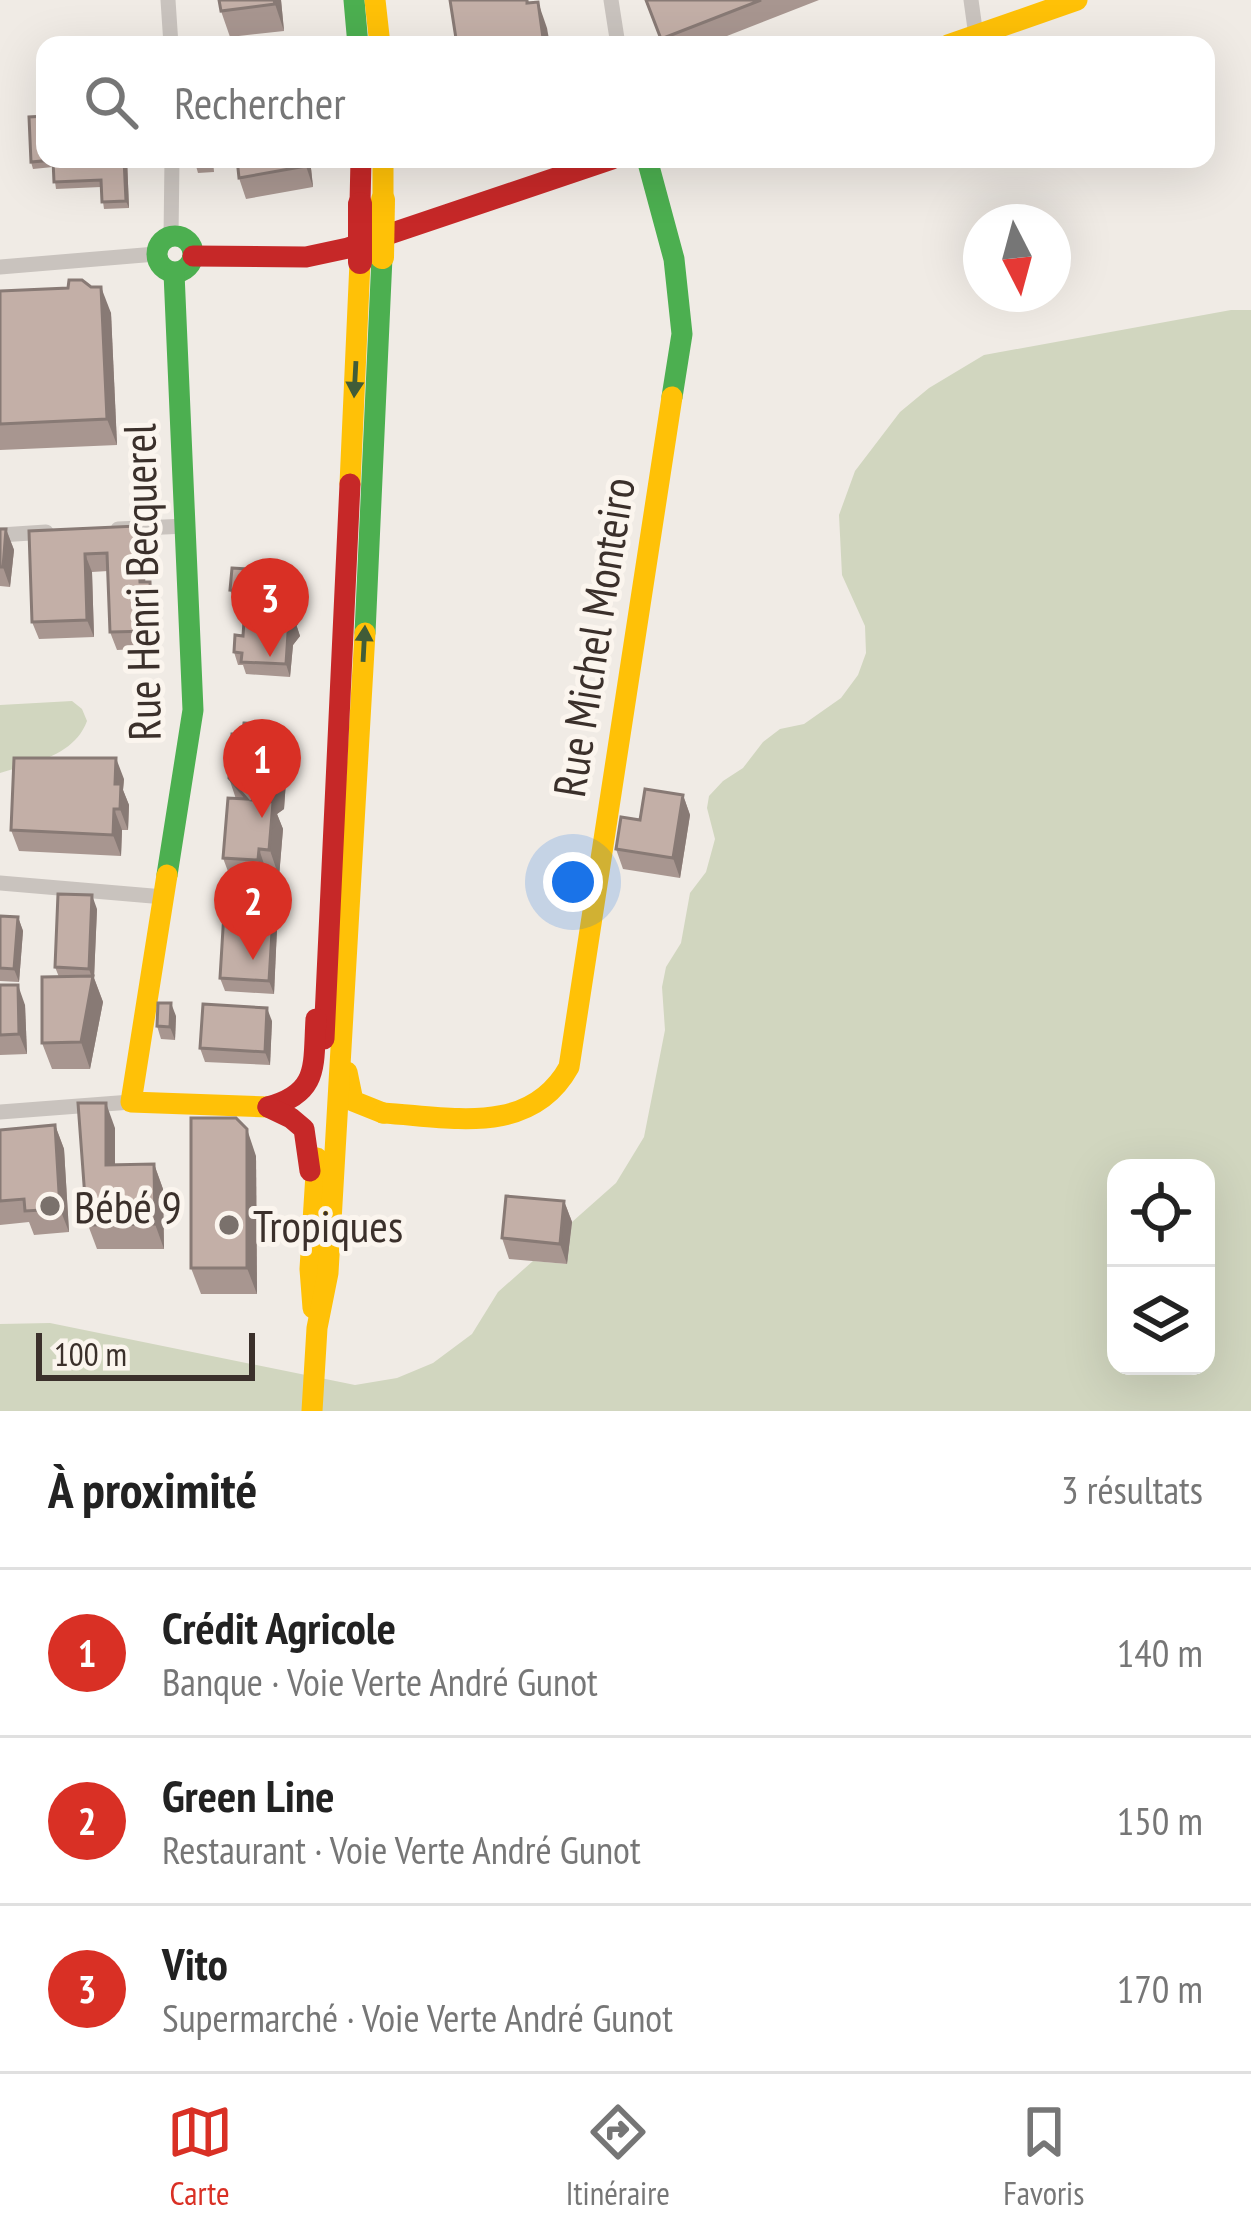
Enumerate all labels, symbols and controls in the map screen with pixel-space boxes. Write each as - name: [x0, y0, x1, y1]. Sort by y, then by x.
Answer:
- search box: [36, 36, 1215, 168]
- icon: search: [78, 69, 144, 135]
- text: Rechercher: [174, 73, 346, 131]
- north arrow: [963, 204, 1071, 312]
- one-way arrow: [345, 361, 364, 399]
- street label: Rue Henri Becquerel: [109, 423, 173, 741]
- street label: Rue Michel Monteiro: [539, 473, 647, 801]
- pin: 3: [231, 558, 309, 657]
- one-way arrow: [355, 624, 374, 662]
- pin: 1: [223, 719, 301, 818]
- your location: [543, 852, 603, 912]
- pin: 2: [214, 861, 292, 960]
- map controls: [1107, 1159, 1215, 1375]
- button: locate: [1107, 1159, 1215, 1267]
- place label: Bébé 9: [74, 1177, 182, 1235]
- marker: Bébé 9: [37, 1193, 63, 1219]
- place label: Tropiques: [253, 1196, 403, 1254]
- marker: Tropiques: [216, 1212, 242, 1238]
- button: layers: [1107, 1267, 1215, 1375]
- scale bar: [36, 1327, 255, 1380]
- text: 100 m: [54, 1332, 127, 1375]
- text: À proximité: [48, 1456, 257, 1522]
- text: 3 résultats: [1061, 1464, 1203, 1515]
- text: Crédit Agricole: [162, 1598, 396, 1656]
- text: 1: [78, 1627, 96, 1678]
- text: 140 m: [1117, 1627, 1203, 1678]
- text: Banque · Voie Verte André Gunot: [162, 1656, 598, 1707]
- text: Green Line: [162, 1766, 334, 1824]
- text: 2: [78, 1795, 96, 1846]
- text: 150 m: [1117, 1795, 1203, 1846]
- text: Restaurant · Voie Verte André Gunot: [162, 1824, 641, 1875]
- text: Vito: [162, 1934, 228, 1992]
- text: 3: [78, 1963, 96, 2014]
- text: 170 m: [1117, 1963, 1203, 2014]
- text: Supermarché · Voie Verte André Gunot: [162, 1992, 673, 2043]
- tab: Carte: [167, 2099, 233, 2214]
- tab: Itinéraire: [566, 2099, 670, 2214]
- tab: Favoris: [1003, 2099, 1084, 2214]

